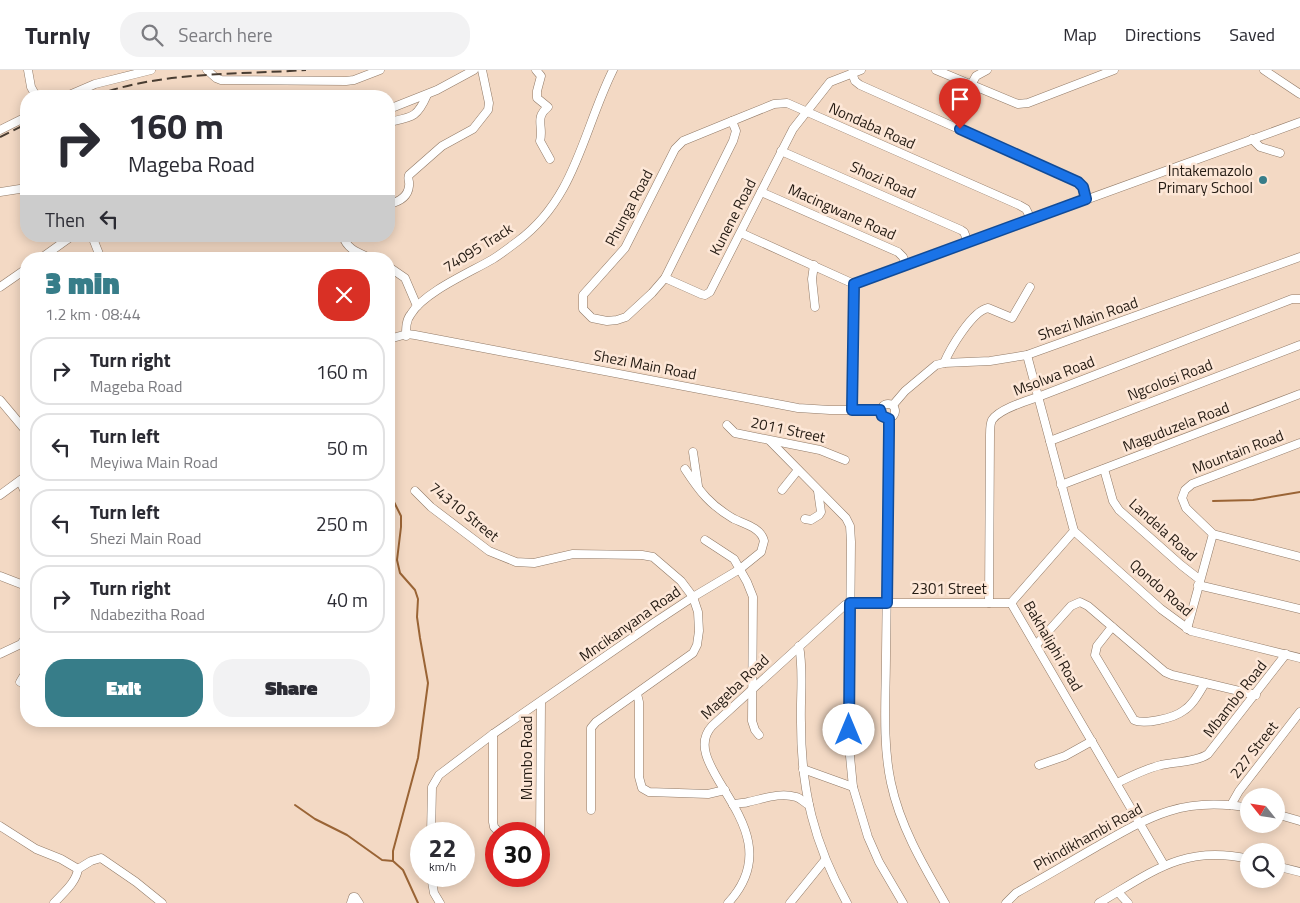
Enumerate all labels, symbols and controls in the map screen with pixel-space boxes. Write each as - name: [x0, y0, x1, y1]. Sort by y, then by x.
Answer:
- search box: [120, 12, 470, 57]
- text: Turnly: [25, 17, 90, 53]
- text: Search here: [178, 20, 273, 49]
- icon: search: [138, 21, 166, 49]
- text: Map: [1063, 21, 1097, 48]
- text: Directions: [1125, 21, 1201, 48]
- text: Saved: [1229, 21, 1275, 48]
- pin: [939, 78, 981, 129]
- icon: arrive: [946, 85, 974, 113]
- street label: Nondaba Road: [825, 96, 919, 155]
- text: 160 m: [128, 99, 224, 153]
- icon: right: [45, 110, 110, 175]
- text: Mageba Road: [128, 147, 255, 181]
- street label: Shozi Road: [847, 155, 920, 204]
- place label: Intakemazolo Primary School: [1158, 159, 1253, 199]
- street label: Phunga Road: [599, 165, 658, 250]
- street label: Kunene Road: [703, 174, 762, 259]
- marker: Intakemazolo Primary School: [1257, 174, 1269, 186]
- street label: Macingwane Road: [785, 177, 900, 246]
- text: Then: [45, 205, 85, 234]
- icon: left: [95, 205, 123, 233]
- street label: 74095 Track: [438, 217, 517, 278]
- text: 3 min: [45, 260, 120, 306]
- button: close: [318, 269, 370, 321]
- street label: Shezi Main Road: [1035, 291, 1141, 346]
- text: 1.2 km · 08:44: [45, 302, 141, 326]
- street label: Shezi Main Road: [592, 343, 699, 386]
- text: Turn right: [90, 345, 171, 374]
- street label: Msolwa Road: [1010, 349, 1098, 402]
- street label: Ngcolosi Road: [1124, 353, 1216, 406]
- icon: right: [47, 357, 75, 385]
- text: 160 m: [316, 357, 368, 386]
- text: Mageba Road: [90, 374, 182, 398]
- street label: Maguduzela Road: [1119, 396, 1233, 457]
- street label: 2011 Street: [749, 410, 828, 449]
- text: Turn left: [90, 421, 160, 450]
- street label: Mountain Road: [1189, 424, 1287, 480]
- icon: left: [47, 433, 75, 461]
- text: 50 m: [327, 433, 368, 462]
- text: Meyiwa Main Road: [90, 450, 218, 474]
- street label: 74310 Street: [424, 476, 505, 547]
- street label: Landela Road: [1124, 493, 1203, 567]
- text: Turn left: [90, 497, 160, 526]
- icon: left: [47, 509, 75, 537]
- text: 250 m: [316, 509, 368, 538]
- text: Shezi Main Road: [90, 526, 201, 550]
- street label: Qondo Road: [1125, 554, 1198, 622]
- text: Turn right: [90, 573, 171, 602]
- street label: 2301 Street: [911, 577, 988, 600]
- street label: Mncikanyana Road: [574, 580, 685, 667]
- icon: right: [47, 585, 75, 613]
- text: 40 m: [327, 585, 368, 614]
- street label: Bakhaliphi Road: [1018, 596, 1089, 695]
- text: Ndabezitha Road: [90, 602, 205, 626]
- street label: Mageba Road: [695, 649, 774, 725]
- street label: Mbambo Road: [1197, 655, 1272, 742]
- button: Exit: [45, 659, 203, 717]
- button: Share: [213, 659, 370, 717]
- position arrow: [822, 703, 874, 755]
- street label: Mumbo Road: [515, 716, 538, 800]
- street label: 227 Street: [1224, 716, 1284, 783]
- north arrow: [1240, 788, 1285, 832]
- map controls: [1240, 788, 1285, 888]
- street label: Phindikhambi Road: [1029, 797, 1147, 876]
- speed limit sign: 30: [485, 822, 550, 887]
- text: 22: [428, 829, 457, 867]
- button: search: [1240, 843, 1285, 888]
- text: km/h: [429, 857, 456, 876]

